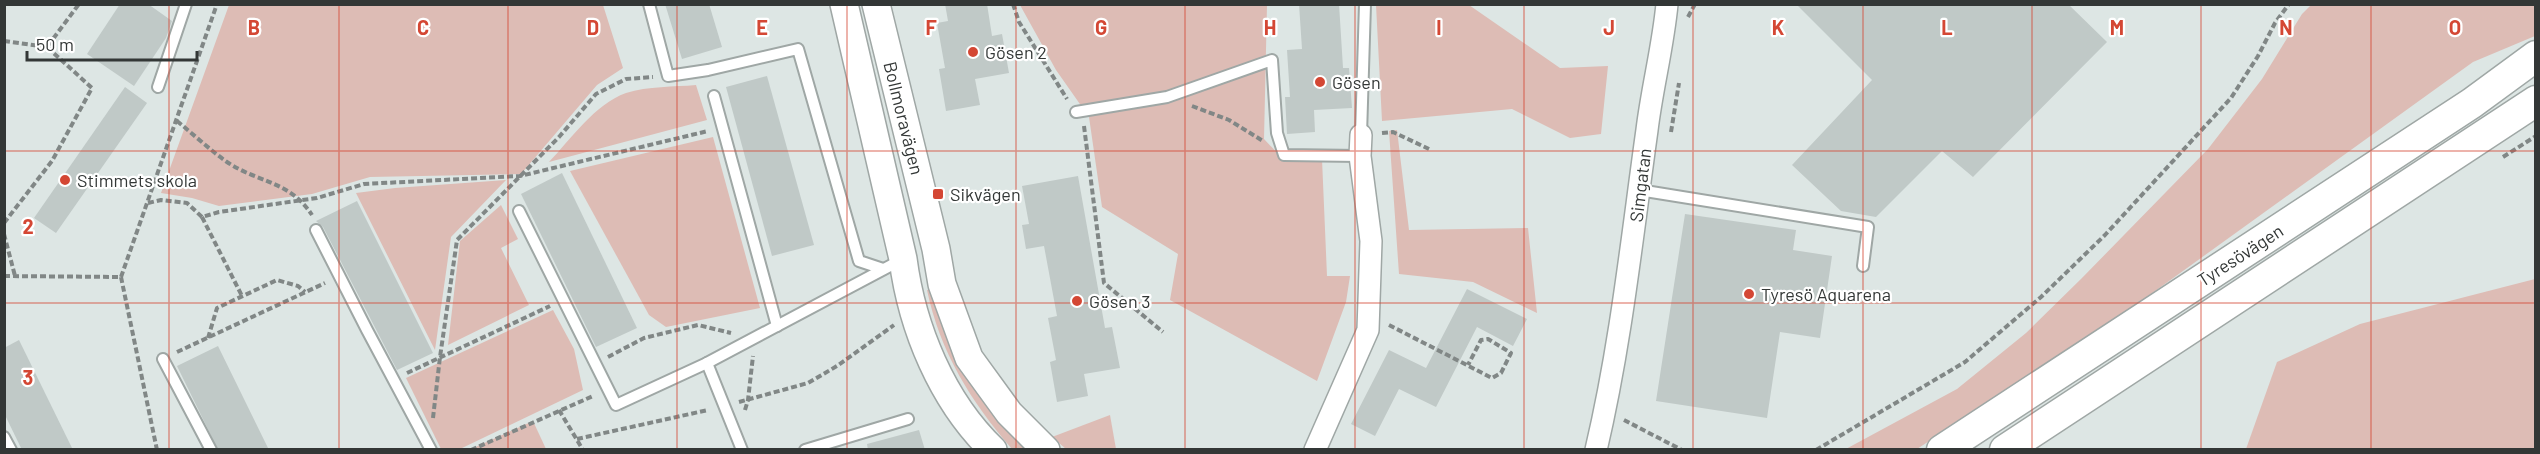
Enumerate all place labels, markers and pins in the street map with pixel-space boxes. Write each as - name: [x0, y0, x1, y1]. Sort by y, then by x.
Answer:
- place label: Gösen 2: [985, 41, 1047, 63]
- marker: Gösen 2: [966, 45, 980, 59]
- place label: Gösen: [1332, 71, 1381, 93]
- marker: Gösen: [1313, 75, 1327, 89]
- place label: Stimmets skola: [77, 169, 197, 191]
- marker: Stimmets skola: [58, 173, 72, 187]
- place label: Sikvägen: [950, 183, 1021, 205]
- marker: Sikvägen: [931, 187, 945, 201]
- place label: Tyresö Aquarena: [1761, 283, 1891, 305]
- marker: Tyresö Aquarena: [1742, 287, 1756, 301]
- place label: Gösen 3: [1089, 290, 1151, 312]
- marker: Gösen 3: [1070, 294, 1084, 308]

